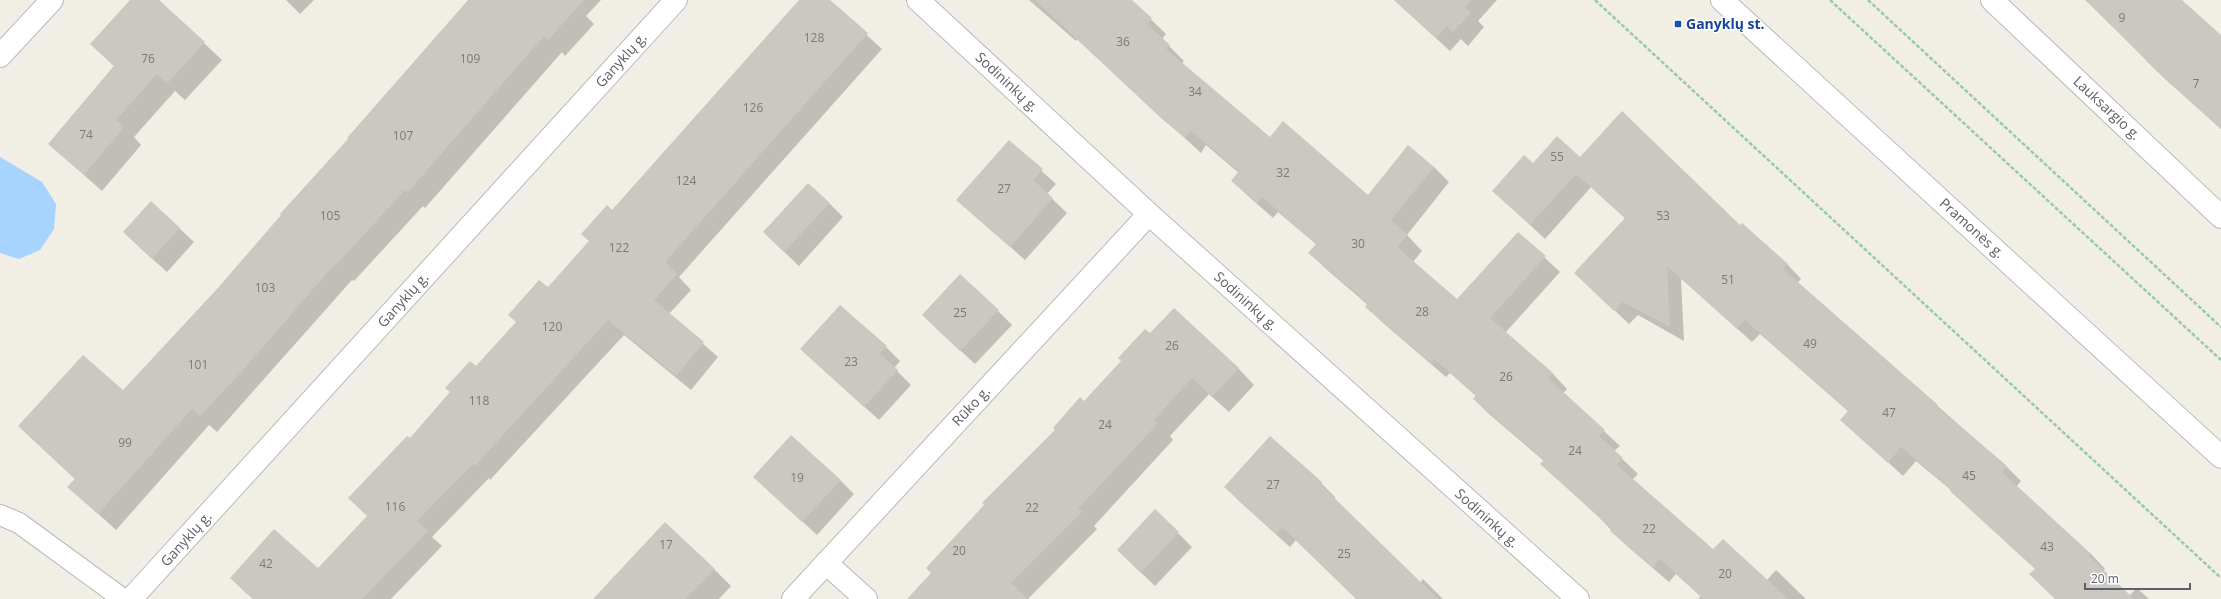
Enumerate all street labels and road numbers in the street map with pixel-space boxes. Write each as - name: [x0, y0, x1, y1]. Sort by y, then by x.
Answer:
- street label: Ganyklų g.: [591, 28, 650, 91]
- street label: Sodininkų g.: [972, 47, 1043, 116]
- street label: Lauksargio g.: [2070, 71, 2145, 144]
- street label: Pramonės g.: [1936, 193, 2009, 262]
- street label: Sodininkų g.: [1210, 267, 1282, 334]
- street label: Ganyklų g.: [373, 268, 432, 331]
- street label: Rūko g.: [947, 382, 994, 430]
- street label: Sodininkų g.: [1451, 484, 1523, 551]
- street label: Ganyklų g.: [156, 507, 215, 570]

